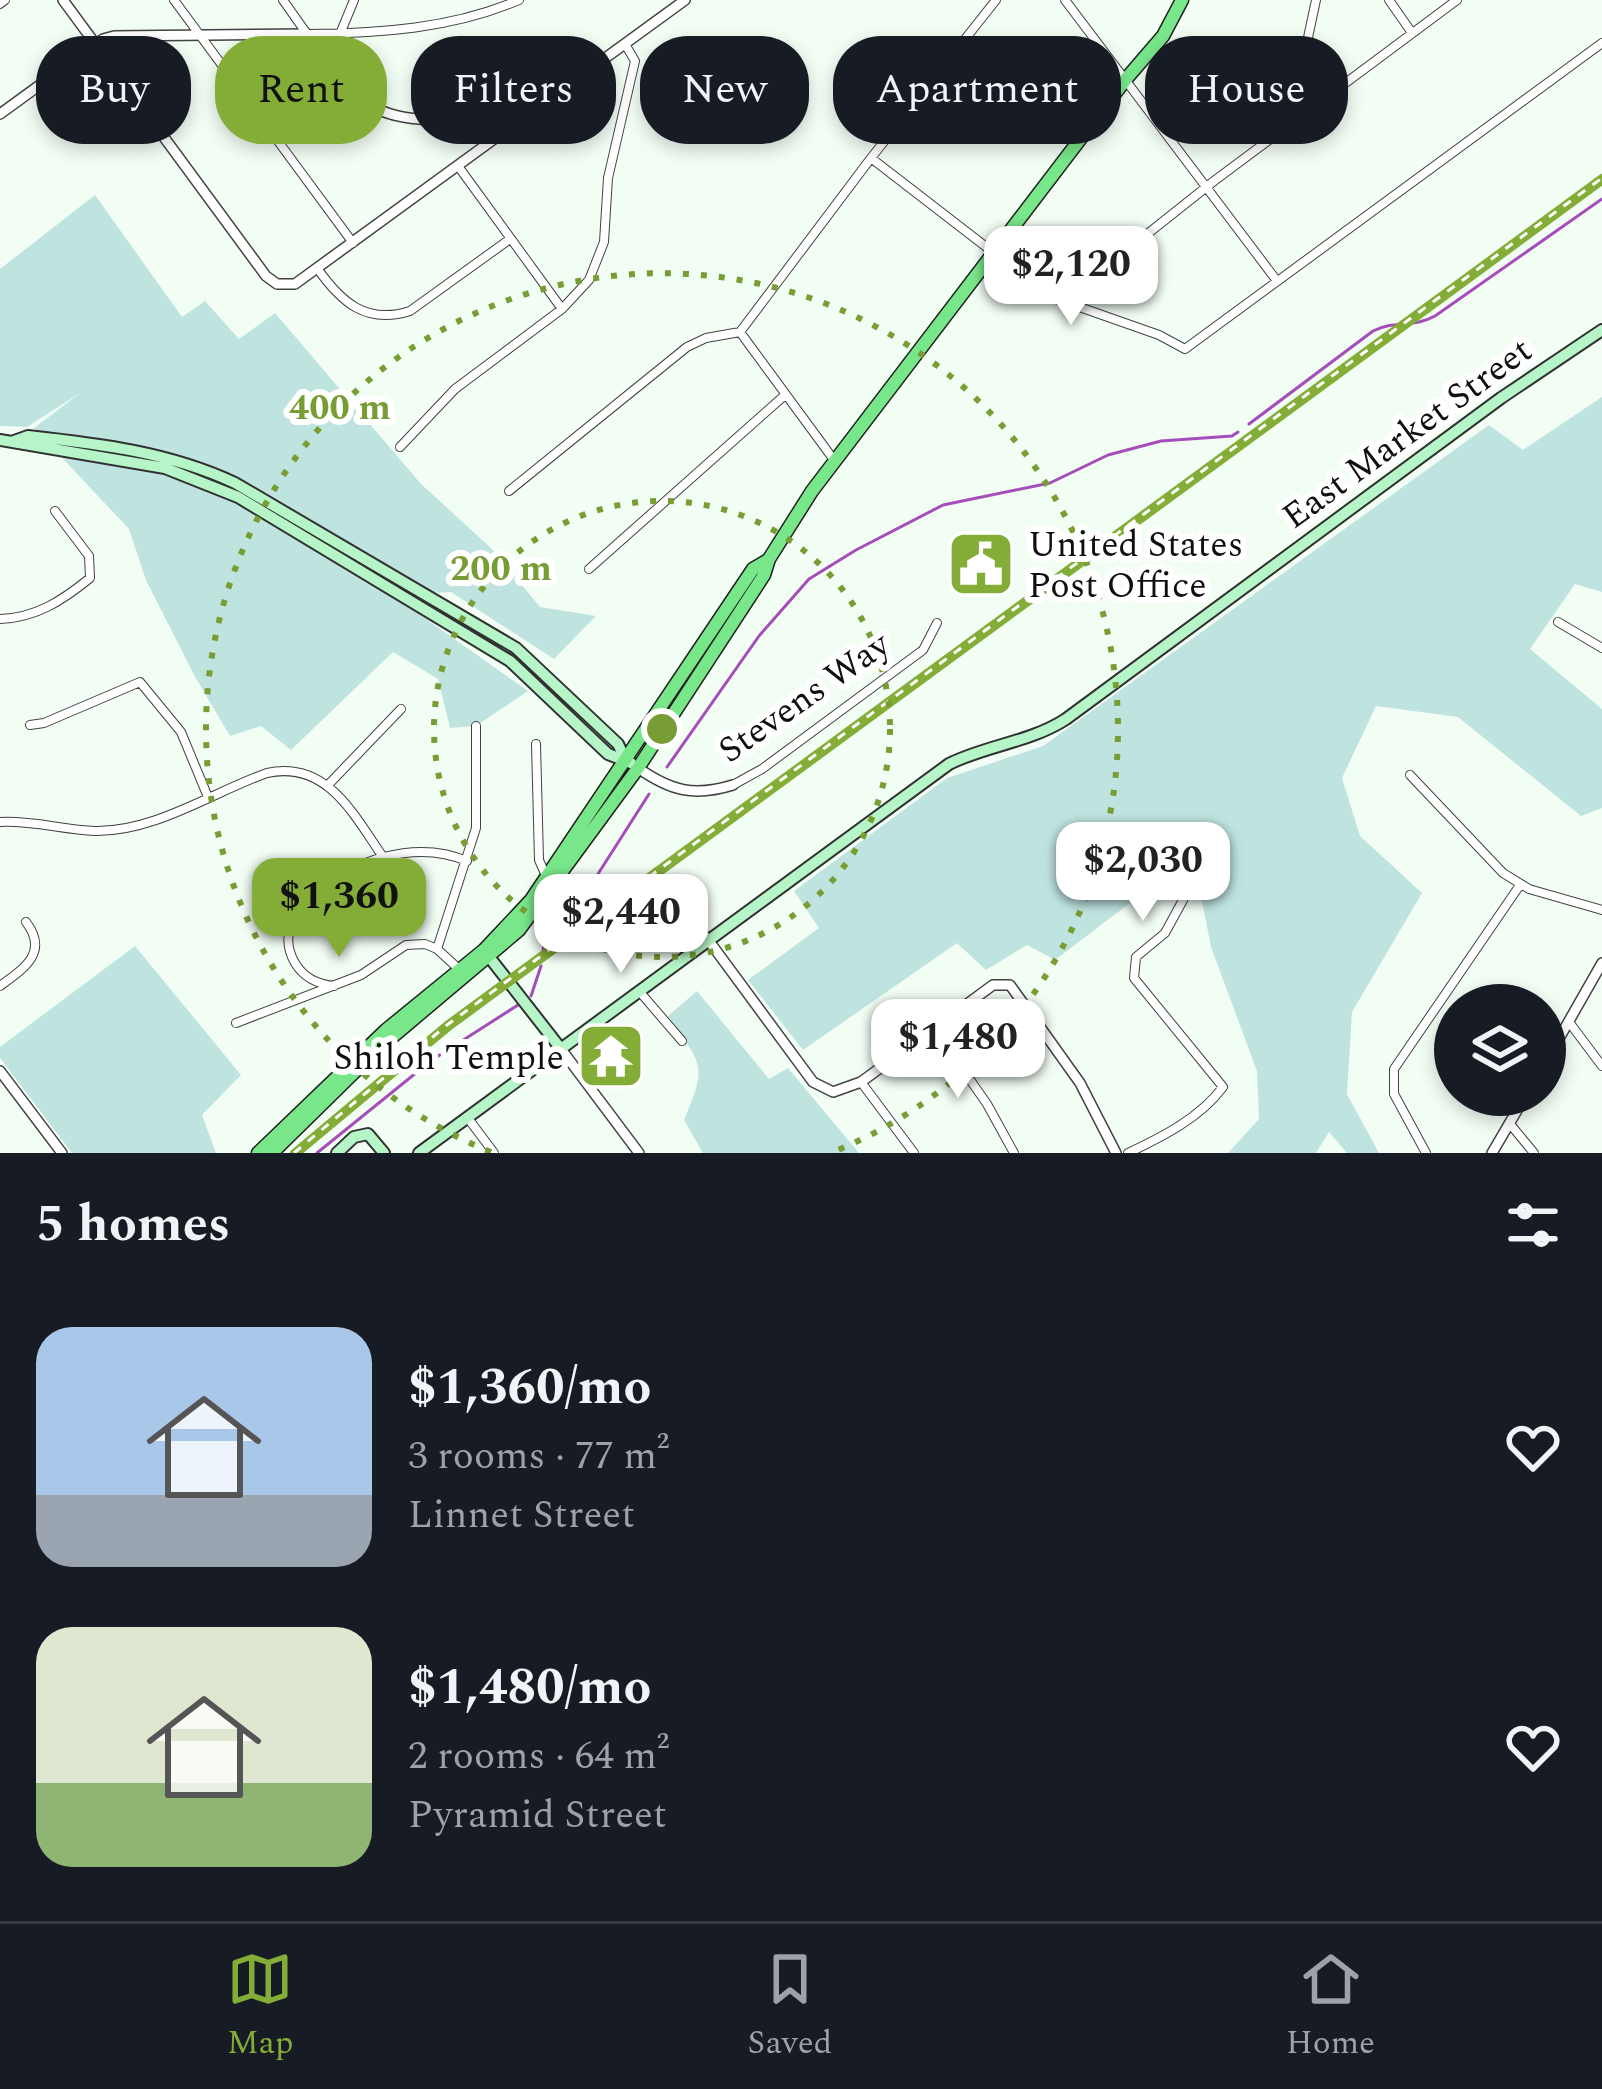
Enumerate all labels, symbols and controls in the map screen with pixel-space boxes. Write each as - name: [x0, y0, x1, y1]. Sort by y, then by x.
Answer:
- chip: Buy: [36, 36, 191, 144]
- chip: Rent: [215, 36, 387, 144]
- chip: Filters: [411, 36, 616, 144]
- chip: New: [640, 36, 809, 144]
- chip: Apartment: [833, 36, 1121, 144]
- chip: House: [1145, 36, 1348, 144]
- pin: $2,120: [973, 226, 1169, 328]
- text: $2,120: [1011, 235, 1131, 294]
- street label: East Market Street: [1271, 324, 1544, 544]
- text: 400 m: [289, 381, 391, 436]
- place label: United States Post Office: [1028, 518, 1243, 614]
- public building icon: United States Post Office: [946, 529, 1016, 599]
- text: 200 m: [450, 542, 552, 597]
- street label: Stevens Way: [707, 617, 903, 778]
- centre of rings: [641, 708, 683, 750]
- pin: $2,030: [1045, 822, 1241, 924]
- text: $2,030: [1083, 831, 1203, 890]
- pin: $1,360: [241, 858, 437, 960]
- text: $1,360: [279, 867, 399, 926]
- pin: $2,440: [523, 874, 719, 976]
- text: $2,440: [561, 883, 681, 942]
- map controls: [1434, 984, 1566, 1116]
- button: layers: [1434, 984, 1566, 1116]
- pin: $1,480: [860, 999, 1056, 1101]
- text: $1,480: [898, 1008, 1018, 1067]
- temple icon: Shiloh Temple: [576, 1021, 646, 1091]
- place label: Shiloh Temple: [334, 1031, 564, 1086]
- text: 5 homes: [36, 1186, 230, 1264]
- icon: filters: [1500, 1192, 1566, 1258]
- text: $1,360/mo: [408, 1349, 651, 1427]
- icon: home: [132, 1375, 276, 1519]
- icon: heart: [1500, 1414, 1566, 1480]
- text: 3 rooms · 77 m²: [408, 1427, 669, 1486]
- text: Linnet Street: [408, 1486, 635, 1545]
- text: $1,480/mo: [408, 1649, 651, 1727]
- icon: home: [132, 1675, 276, 1819]
- icon: heart: [1500, 1714, 1566, 1780]
- text: 2 rooms · 64 m²: [408, 1727, 669, 1786]
- text: Pyramid Street: [408, 1786, 667, 1845]
- tab: Map: [227, 1946, 294, 2068]
- tab: Saved: [748, 1946, 832, 2068]
- tab: Home: [1286, 1946, 1375, 2068]

